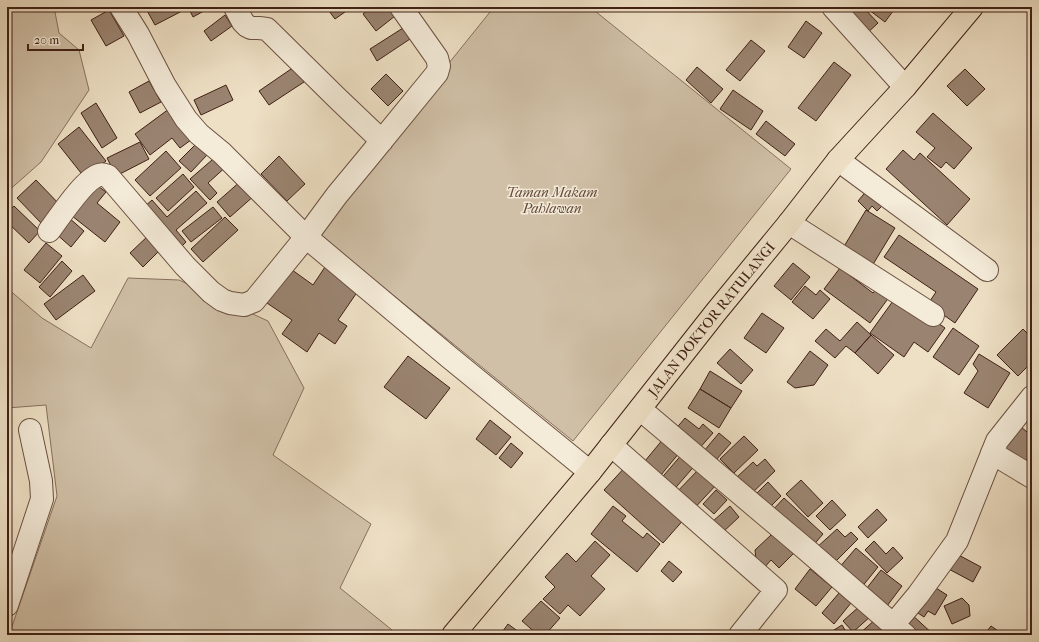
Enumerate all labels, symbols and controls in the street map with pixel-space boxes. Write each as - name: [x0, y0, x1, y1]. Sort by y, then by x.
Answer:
- scale bar: [28, 26, 83, 52]
- text: 20 m: [34, 33, 59, 47]
- park label: Taman Makam Pahlawan: [507, 184, 597, 217]
- street label: JALAN DOKTOR RATULANGI: [644, 238, 779, 401]

